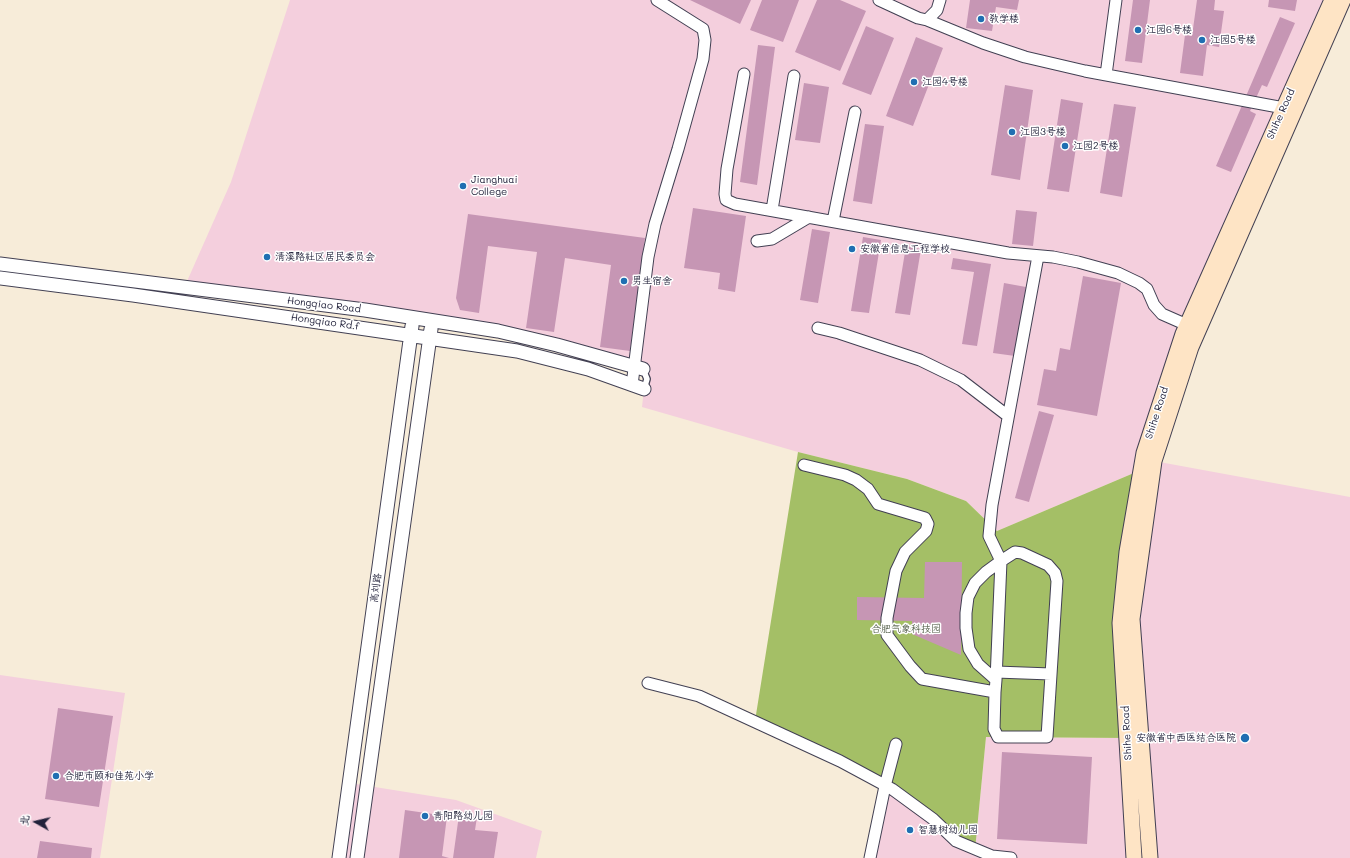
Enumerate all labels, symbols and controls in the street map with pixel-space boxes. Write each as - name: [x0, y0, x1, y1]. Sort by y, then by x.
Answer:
- place label: 教学楼: [989, 13, 1019, 25]
- marker: 教学楼: [976, 14, 986, 24]
- place label: 江园6号楼: [1146, 24, 1192, 36]
- marker: 江园6号楼: [1133, 25, 1143, 35]
- place label: 江园5号楼: [1210, 34, 1256, 46]
- marker: 江园5号楼: [1197, 35, 1207, 45]
- place label: 江园4号楼: [922, 76, 968, 88]
- marker: 江园4号楼: [909, 77, 919, 87]
- street label: Shihe Road: [1264, 87, 1298, 141]
- place label: 江园3号楼: [1020, 126, 1066, 138]
- marker: 江园3号楼: [1007, 127, 1017, 137]
- place label: 江园2号楼: [1073, 140, 1119, 152]
- marker: 江园2号楼: [1060, 141, 1070, 151]
- place label: Jianghuai College: [471, 174, 518, 198]
- marker: Jianghuai College: [458, 181, 468, 191]
- place label: 安徽省信息工程学校: [860, 243, 950, 255]
- marker: 安徽省信息工程学校: [847, 244, 857, 254]
- place label: 清溪路社区居民委员会: [275, 251, 375, 263]
- marker: 清溪路社区居民委员会: [262, 252, 272, 262]
- place label: 男生宿舍: [632, 275, 672, 287]
- marker: 男生宿舍: [619, 276, 629, 286]
- street label: Hongqiao Road: [286, 295, 362, 315]
- street label: Hongqiao Rd.f: [290, 311, 360, 333]
- street label: Shihe Road: [1143, 385, 1171, 441]
- street label: 高刘路: [368, 572, 384, 604]
- park label: 合肥气象科技园: [871, 623, 941, 635]
- street label: Shihe Road: [1120, 706, 1134, 760]
- place label: 安徽省中西医结合医院: [1136, 732, 1236, 744]
- marker: 安徽省中西医结合医院: [1239, 732, 1251, 744]
- place label: 合肥市颐和佳苑小学: [64, 770, 154, 782]
- marker: 合肥市颐和佳苑小学: [51, 771, 61, 781]
- north arrow: [16, 802, 56, 842]
- place label: 青阳路幼儿园: [433, 810, 493, 822]
- marker: 青阳路幼儿园: [420, 811, 430, 821]
- text: 北: [15, 814, 32, 827]
- place label: 智慧树幼儿园: [918, 824, 978, 836]
- marker: 智慧树幼儿园: [905, 825, 915, 835]

